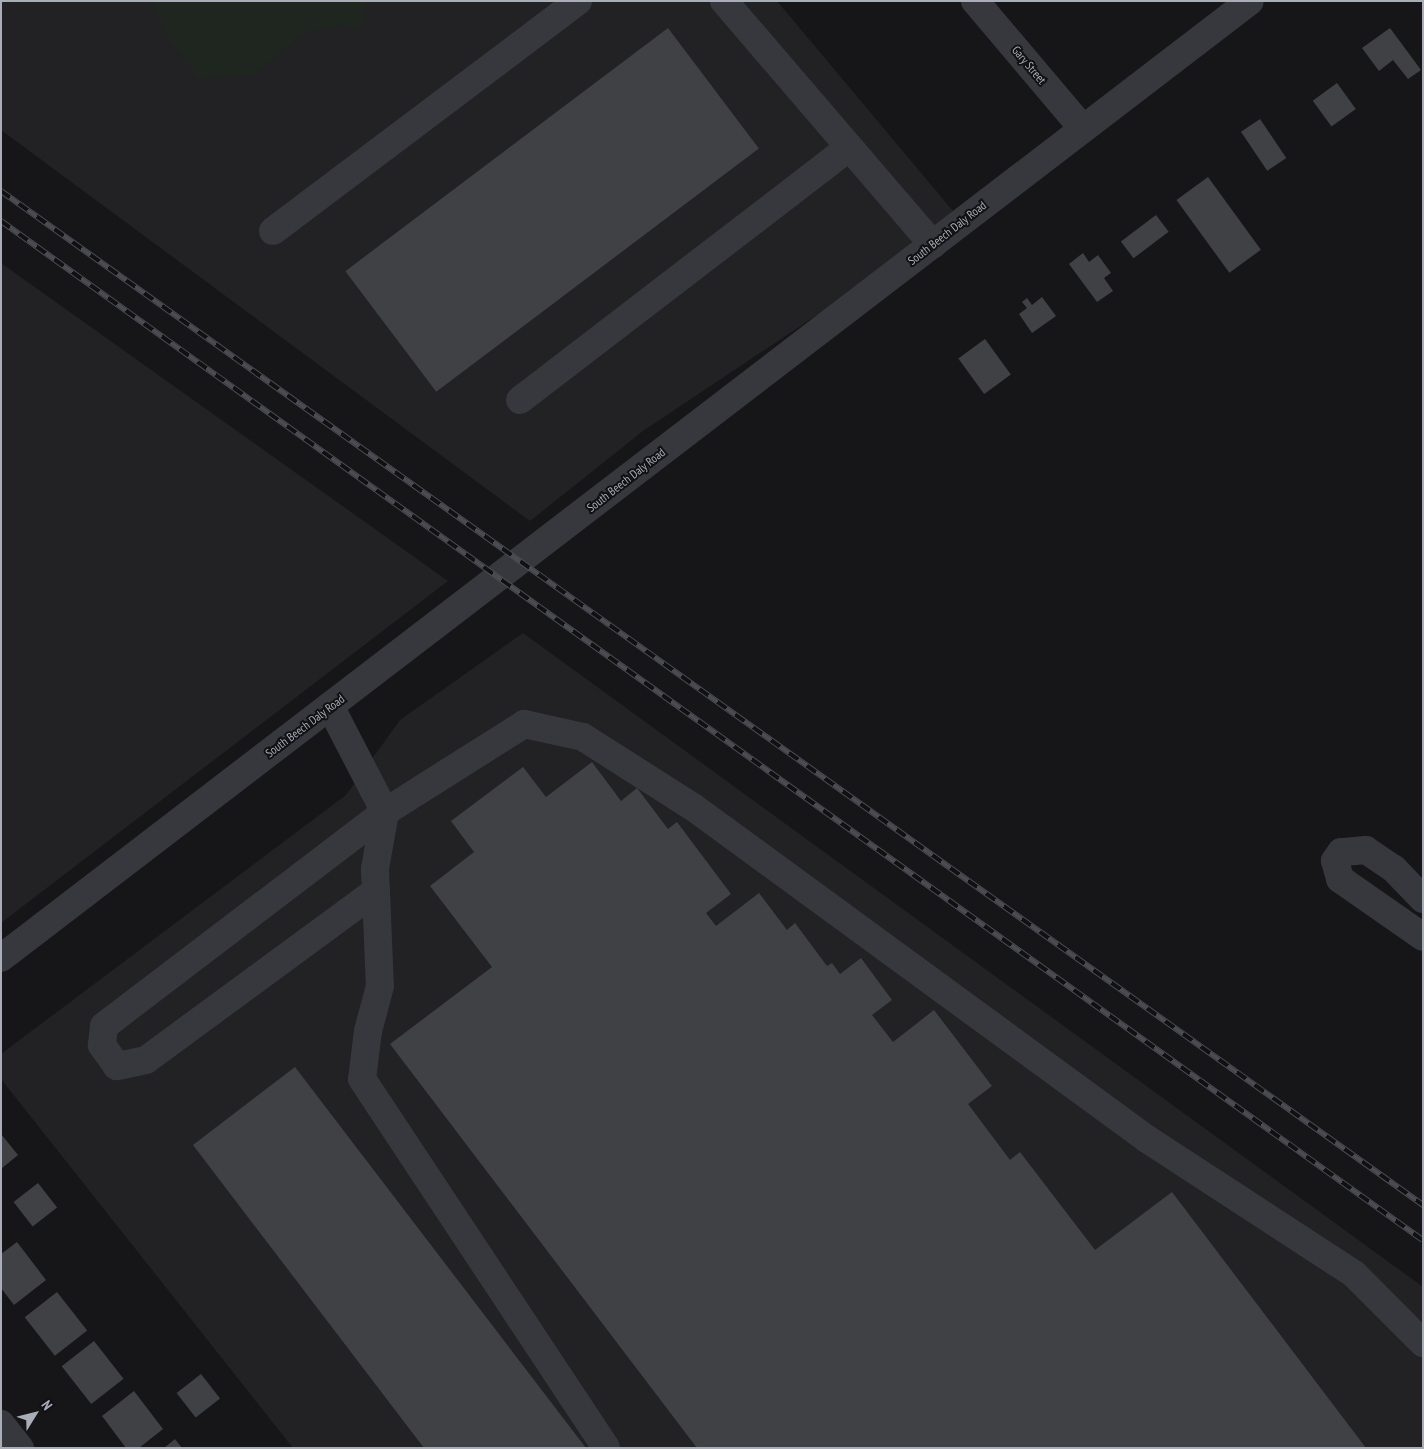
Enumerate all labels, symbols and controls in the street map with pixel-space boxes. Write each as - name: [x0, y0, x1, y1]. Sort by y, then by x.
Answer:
- street label: Gary Street: [1009, 43, 1049, 87]
- street label: South Beech Daly Road: [905, 198, 989, 268]
- street label: South Beech Daly Road: [584, 445, 668, 515]
- street label: South Beech Daly Road: [263, 691, 347, 761]
- north arrow: [10, 1389, 60, 1439]
- text: N: [38, 1397, 57, 1414]

